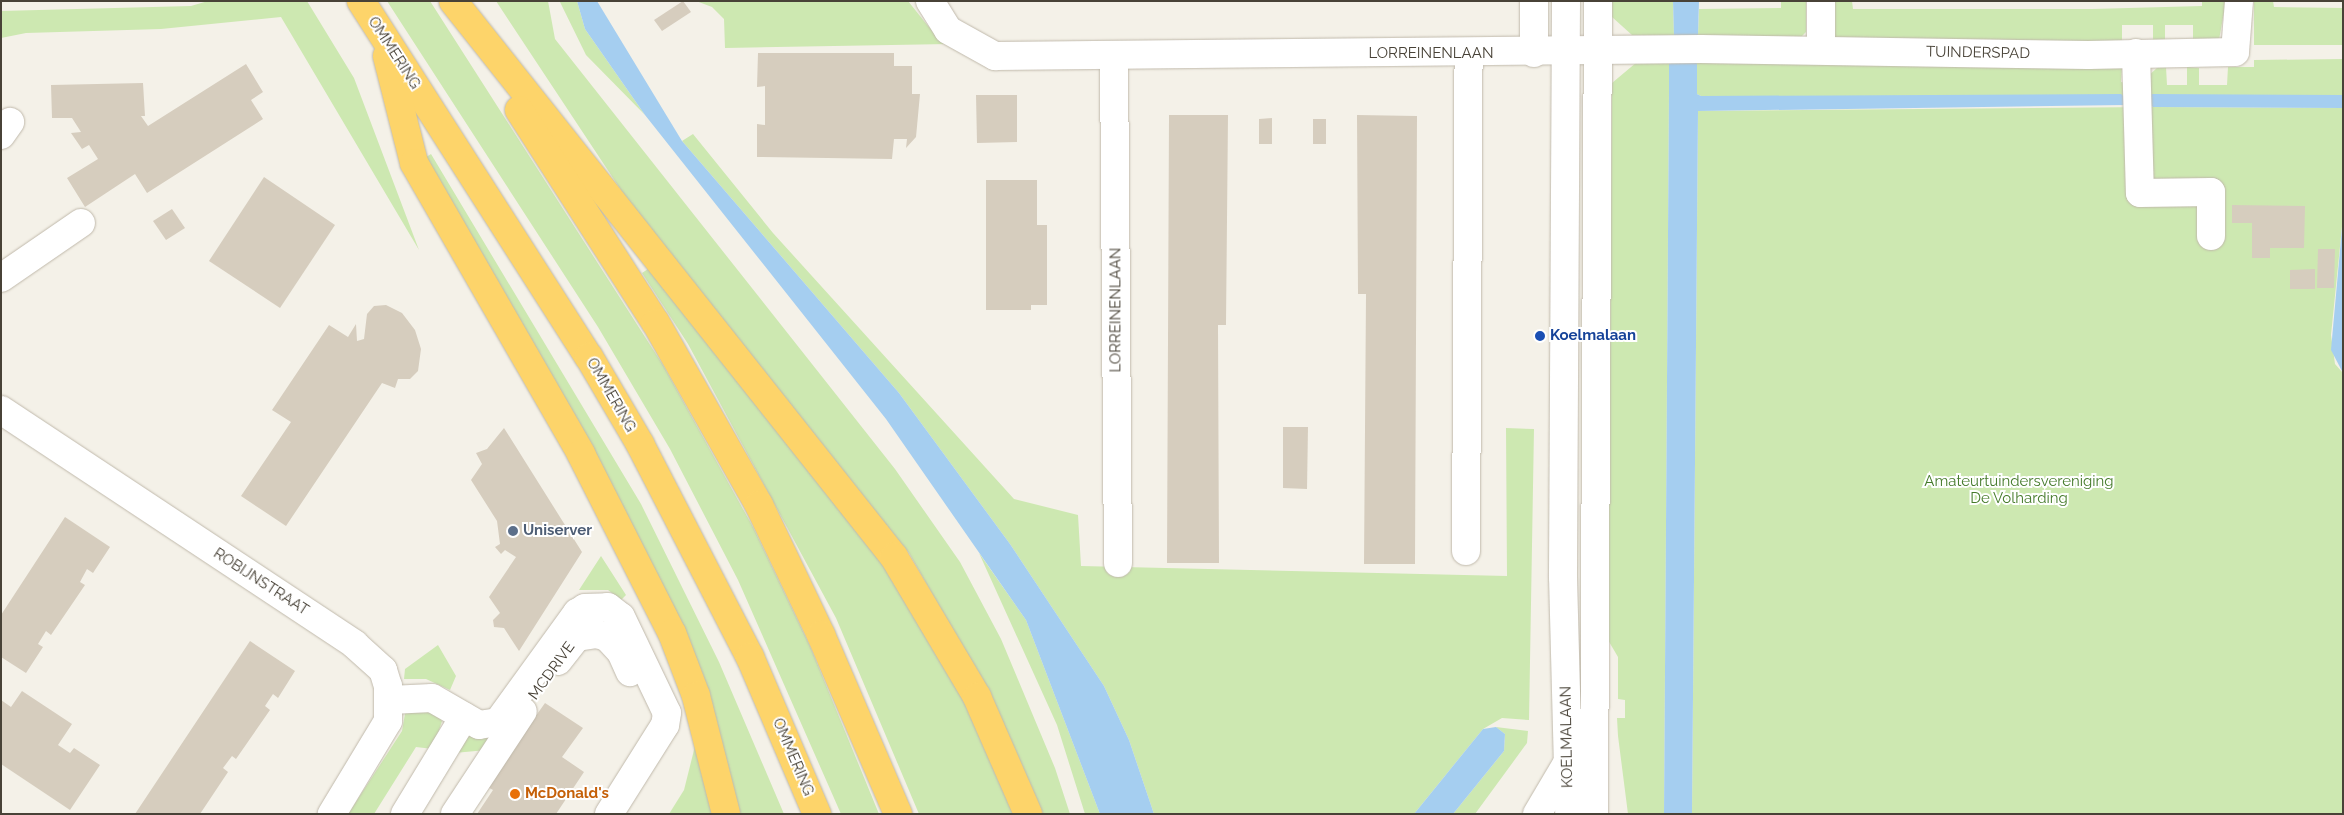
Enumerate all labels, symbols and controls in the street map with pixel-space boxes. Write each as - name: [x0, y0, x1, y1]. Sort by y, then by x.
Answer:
- street label: OMMERING: [364, 13, 424, 93]
- street label: TUINDERSPAD: [1926, 43, 2030, 63]
- street label: LORREINENLAAN: [1369, 45, 1493, 63]
- street label: LORREINENLAAN: [1107, 248, 1125, 372]
- place label: Koelmalaan: [1550, 327, 1636, 345]
- marker: Koelmalaan: [1534, 330, 1546, 342]
- street label: OMMERING: [583, 355, 639, 435]
- park label: Amateurtuindersvereniging De Volharding: [1924, 472, 2114, 507]
- place label: Uniserver: [523, 522, 592, 540]
- marker: Uniserver: [507, 525, 519, 537]
- street label: ROBIJNSTRAAT: [210, 545, 312, 619]
- street label: MCDRIVE: [525, 639, 579, 703]
- street label: KOELMALAAN: [1557, 686, 1577, 788]
- street label: OMMERING: [769, 715, 817, 799]
- place label: McDonald's: [525, 785, 609, 803]
- marker: McDonald's: [509, 788, 521, 800]

